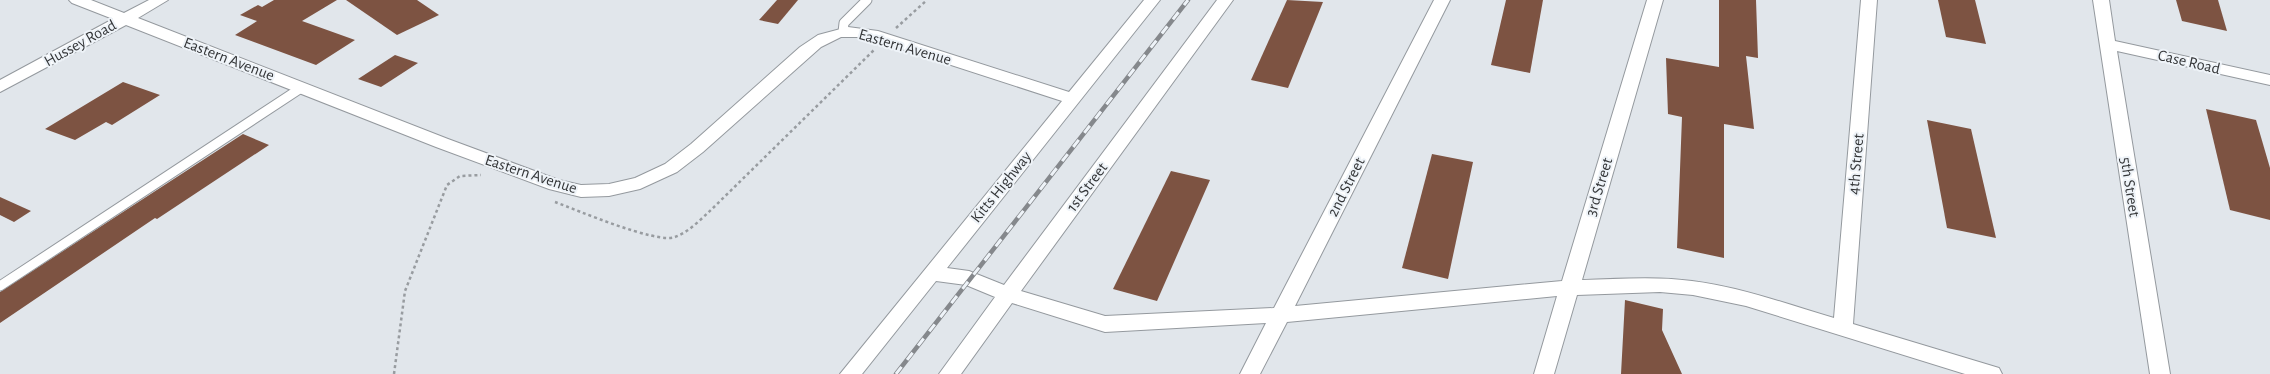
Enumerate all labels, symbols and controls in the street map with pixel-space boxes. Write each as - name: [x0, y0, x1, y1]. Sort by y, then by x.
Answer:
- street label: Hussey Road: [41, 17, 119, 70]
- street label: Eastern Avenue: [857, 26, 953, 68]
- street label: Eastern Avenue: [181, 34, 277, 84]
- street label: Case Road: [2156, 47, 2222, 77]
- street label: 4th Street: [1845, 133, 1867, 195]
- street label: Kitts Highway: [968, 148, 1035, 226]
- street label: Eastern Avenue: [483, 152, 579, 196]
- street label: 2nd Street: [1324, 155, 1368, 219]
- street label: 3rd Street: [1583, 156, 1615, 218]
- street label: 5th Street: [2117, 156, 2143, 218]
- street label: 1st Street: [1064, 159, 1110, 215]

